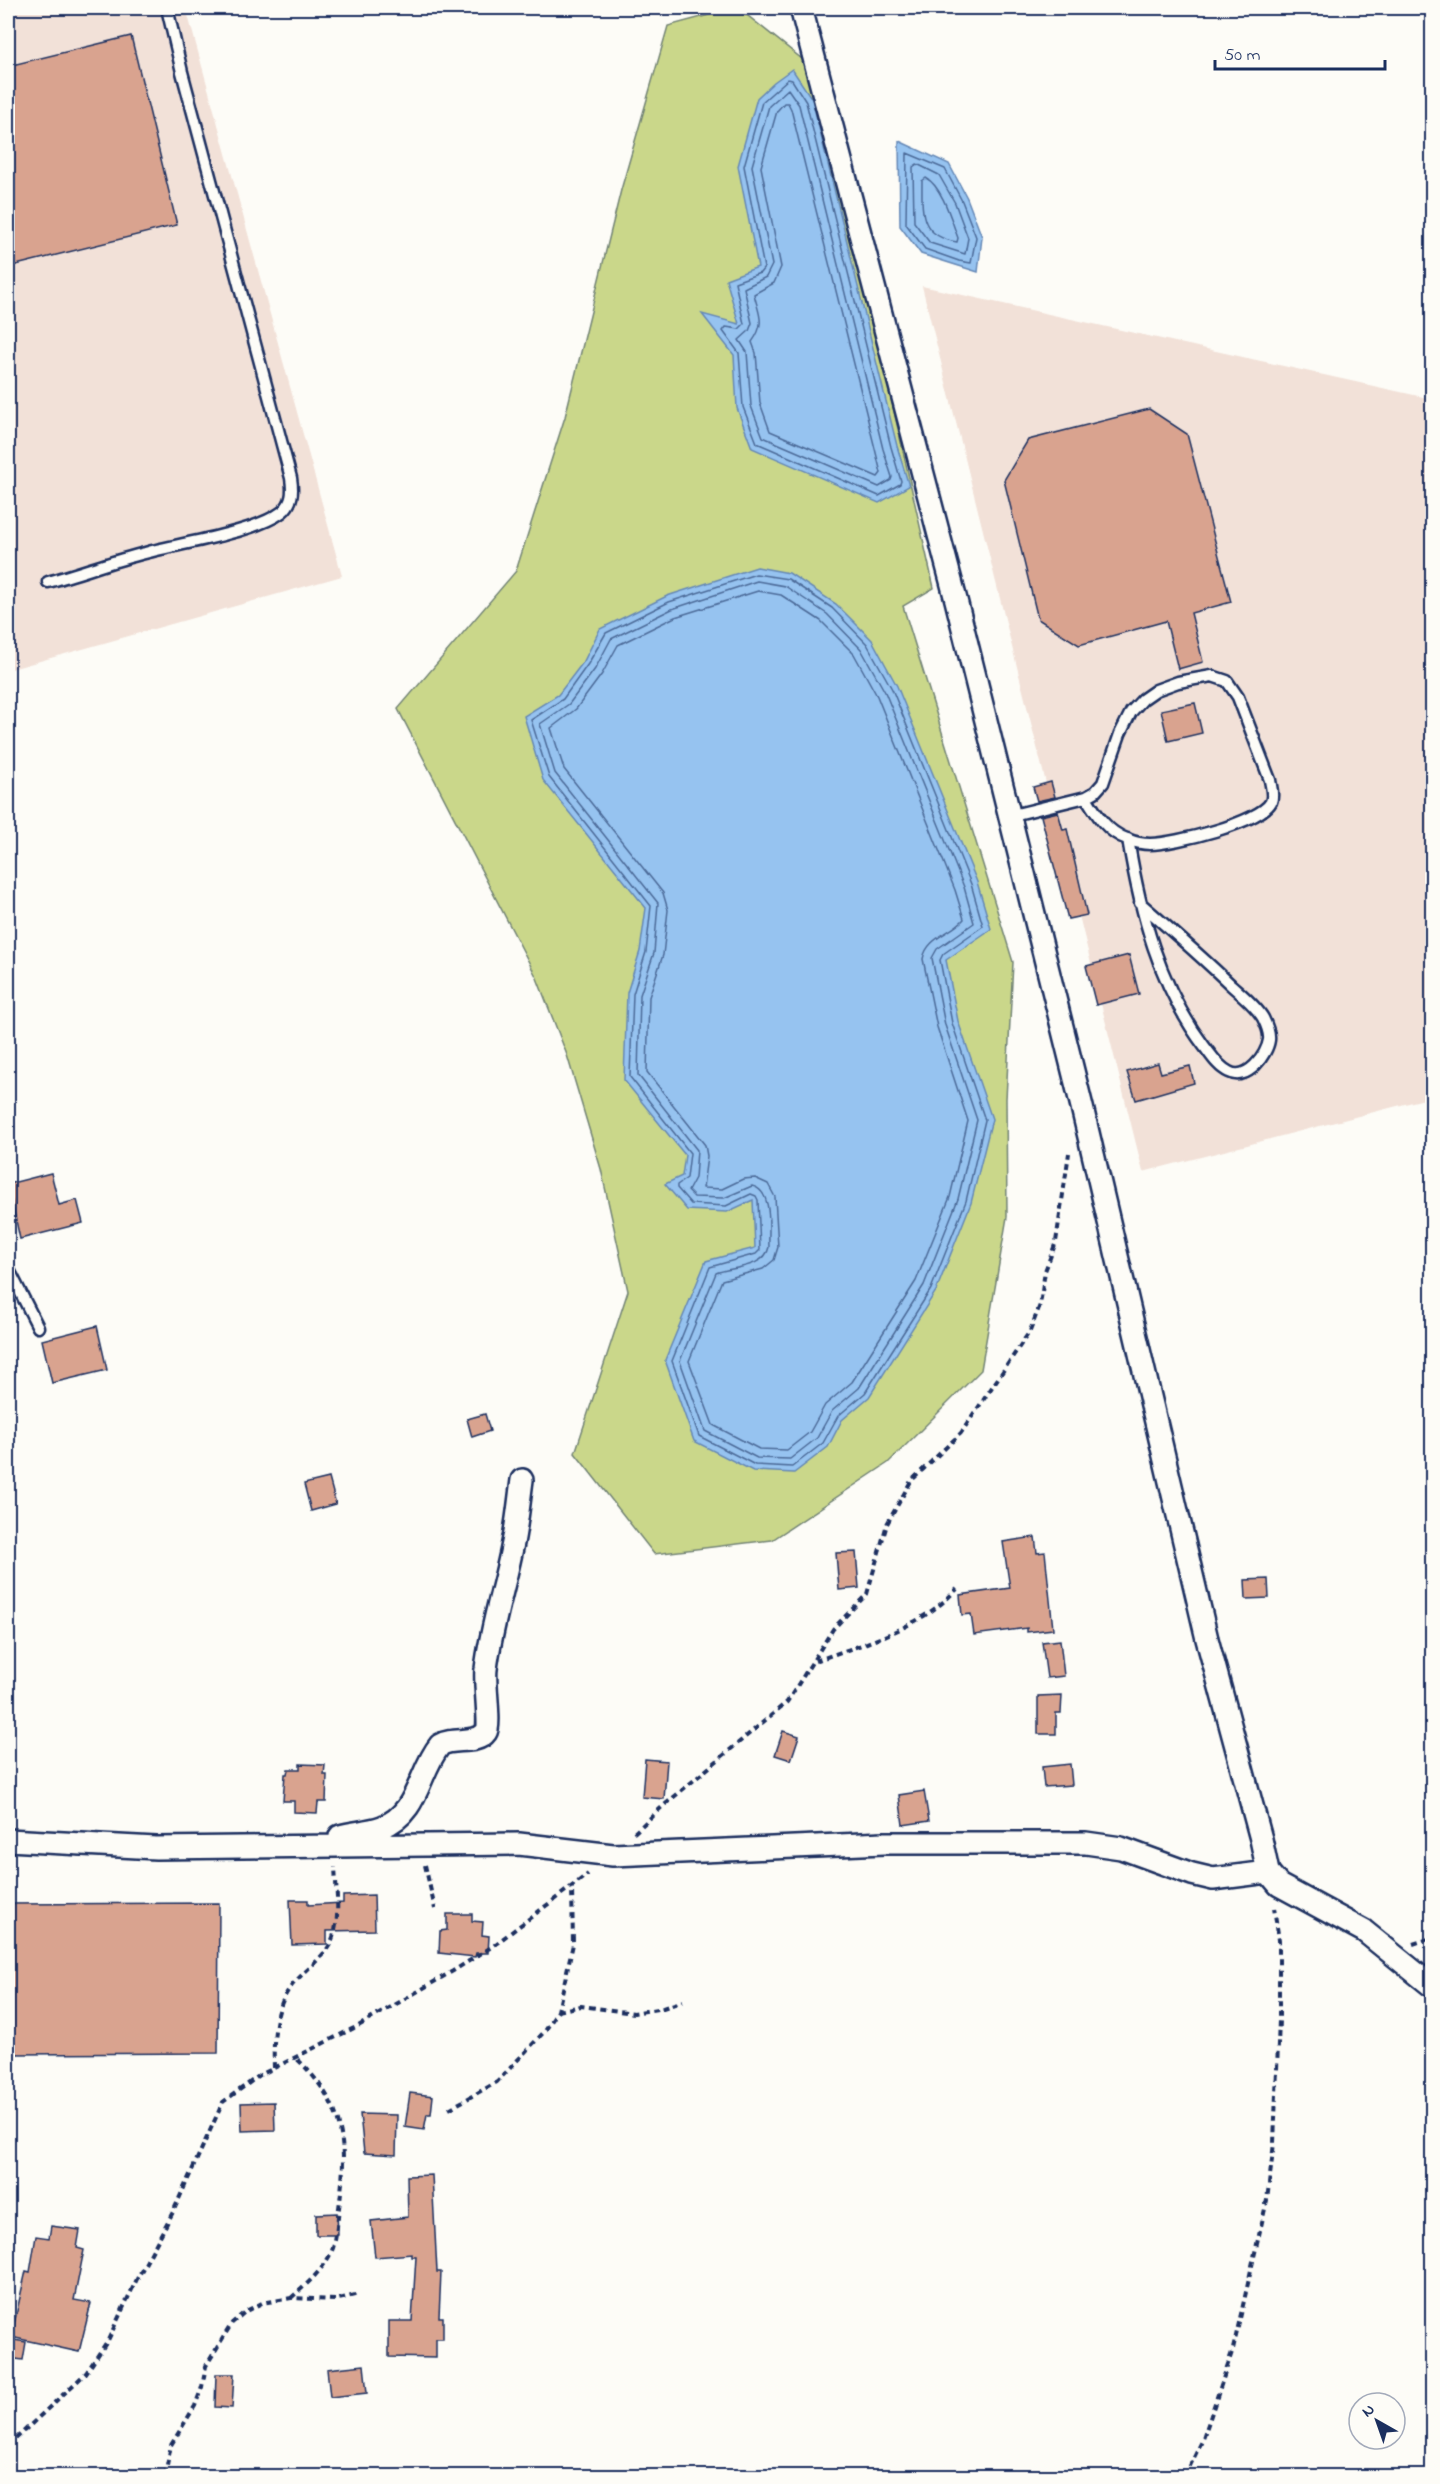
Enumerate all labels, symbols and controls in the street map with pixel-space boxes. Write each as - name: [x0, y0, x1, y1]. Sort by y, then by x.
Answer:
- scale bar: [1215, 33, 1384, 71]
- text: 50 m: [1224, 43, 1261, 69]
- north arrow: [1347, 2391, 1407, 2451]
- text: N: [1357, 2398, 1381, 2424]

